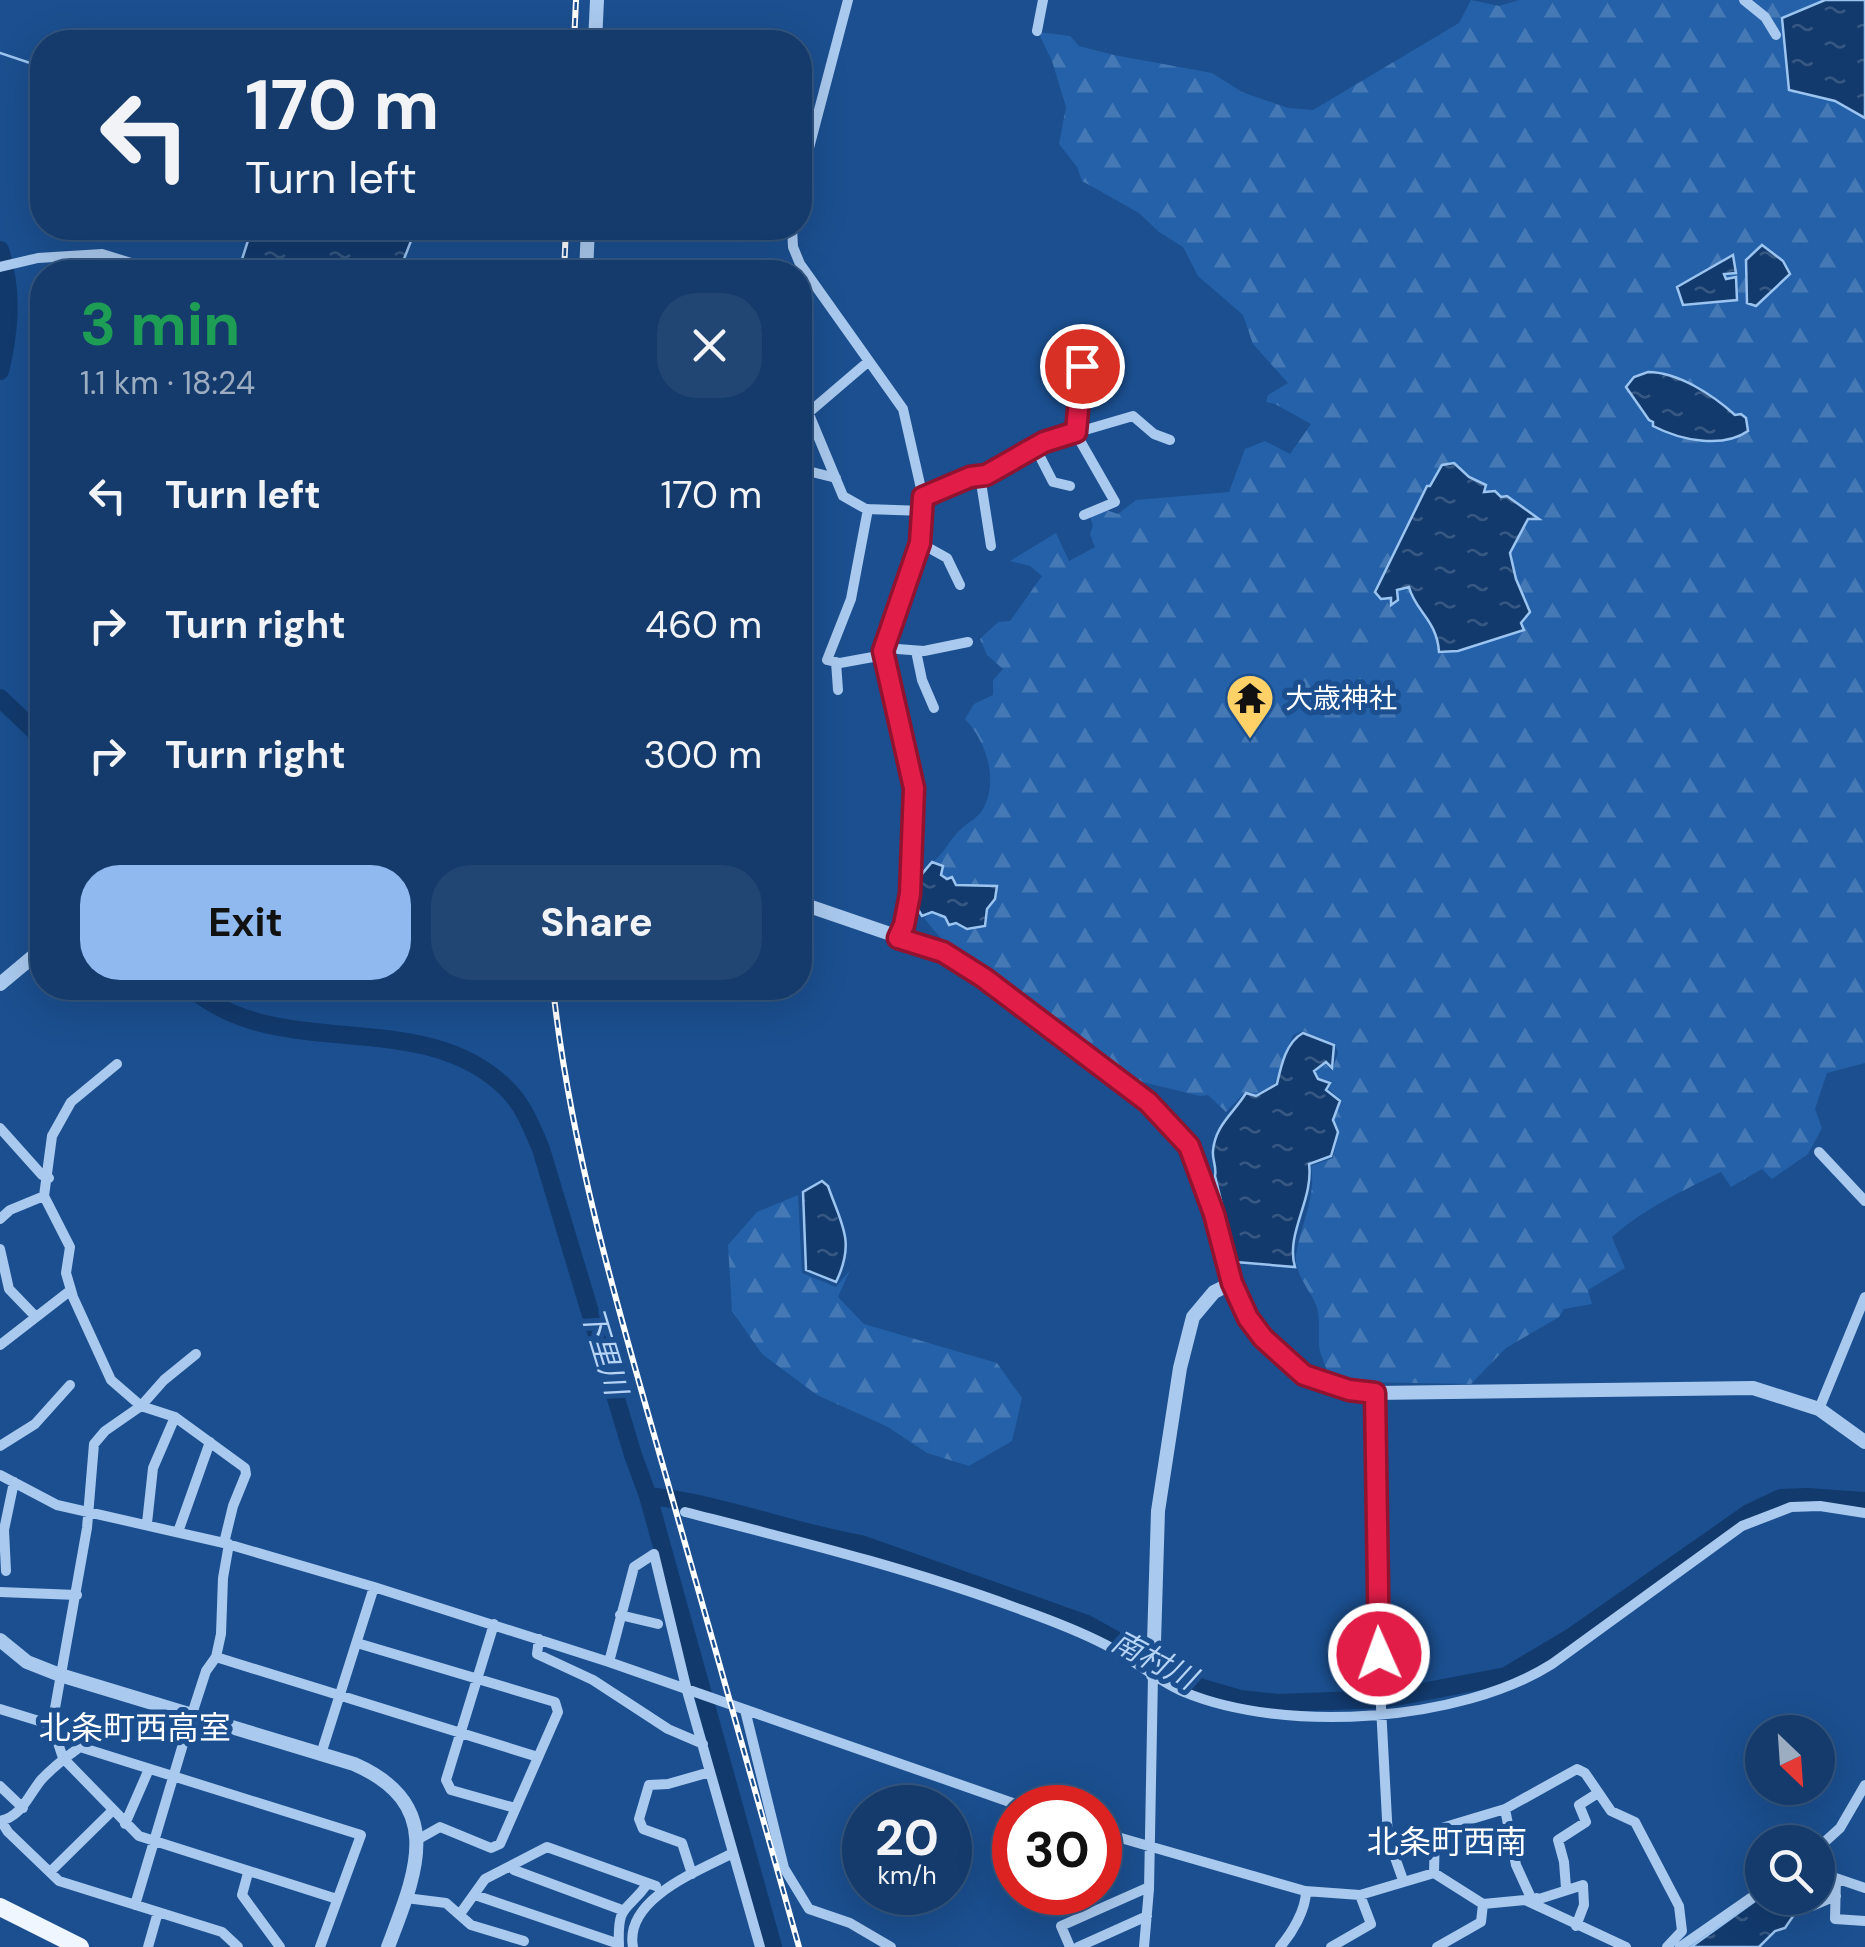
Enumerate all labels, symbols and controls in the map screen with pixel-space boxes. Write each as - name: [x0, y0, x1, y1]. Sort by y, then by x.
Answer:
- text: 170 m: [245, 60, 439, 151]
- icon: left: [80, 70, 210, 200]
- text: Turn left: [245, 148, 417, 207]
- text: 3 min: [80, 285, 240, 364]
- button: close: [657, 293, 762, 398]
- pin: [1040, 324, 1125, 409]
- icon: arrive: [1055, 339, 1110, 394]
- text: 1.1 km · 18:24: [80, 362, 255, 404]
- icon: left: [80, 468, 135, 523]
- text: Turn left: [165, 470, 321, 520]
- text: 170 m: [660, 470, 762, 520]
- icon: right: [80, 598, 135, 653]
- text: Turn right: [165, 600, 346, 650]
- text: 460 m: [645, 600, 762, 650]
- temple icon: 大歳神社: [1224, 672, 1276, 740]
- place label: 大歳神社: [1285, 680, 1397, 717]
- icon: right: [80, 728, 135, 783]
- text: Turn right: [165, 730, 346, 780]
- text: 300 m: [644, 730, 762, 780]
- button: Exit: [80, 865, 411, 980]
- button: Share: [431, 865, 762, 980]
- water label: 下里川: [573, 1302, 637, 1402]
- position arrow: [1327, 1602, 1431, 1706]
- water label: 南村川: [1105, 1621, 1206, 1699]
- district label: 北条町西高室: [39, 1707, 231, 1749]
- north arrow: [1745, 1715, 1835, 1805]
- map controls: [1745, 1715, 1835, 1915]
- speed limit sign: 30: [992, 1785, 1122, 1915]
- text: 20: [875, 1805, 939, 1871]
- district label: 北条町西南: [1367, 1821, 1527, 1863]
- button: search: [1745, 1825, 1835, 1915]
- text: km/h: [877, 1859, 937, 1892]

